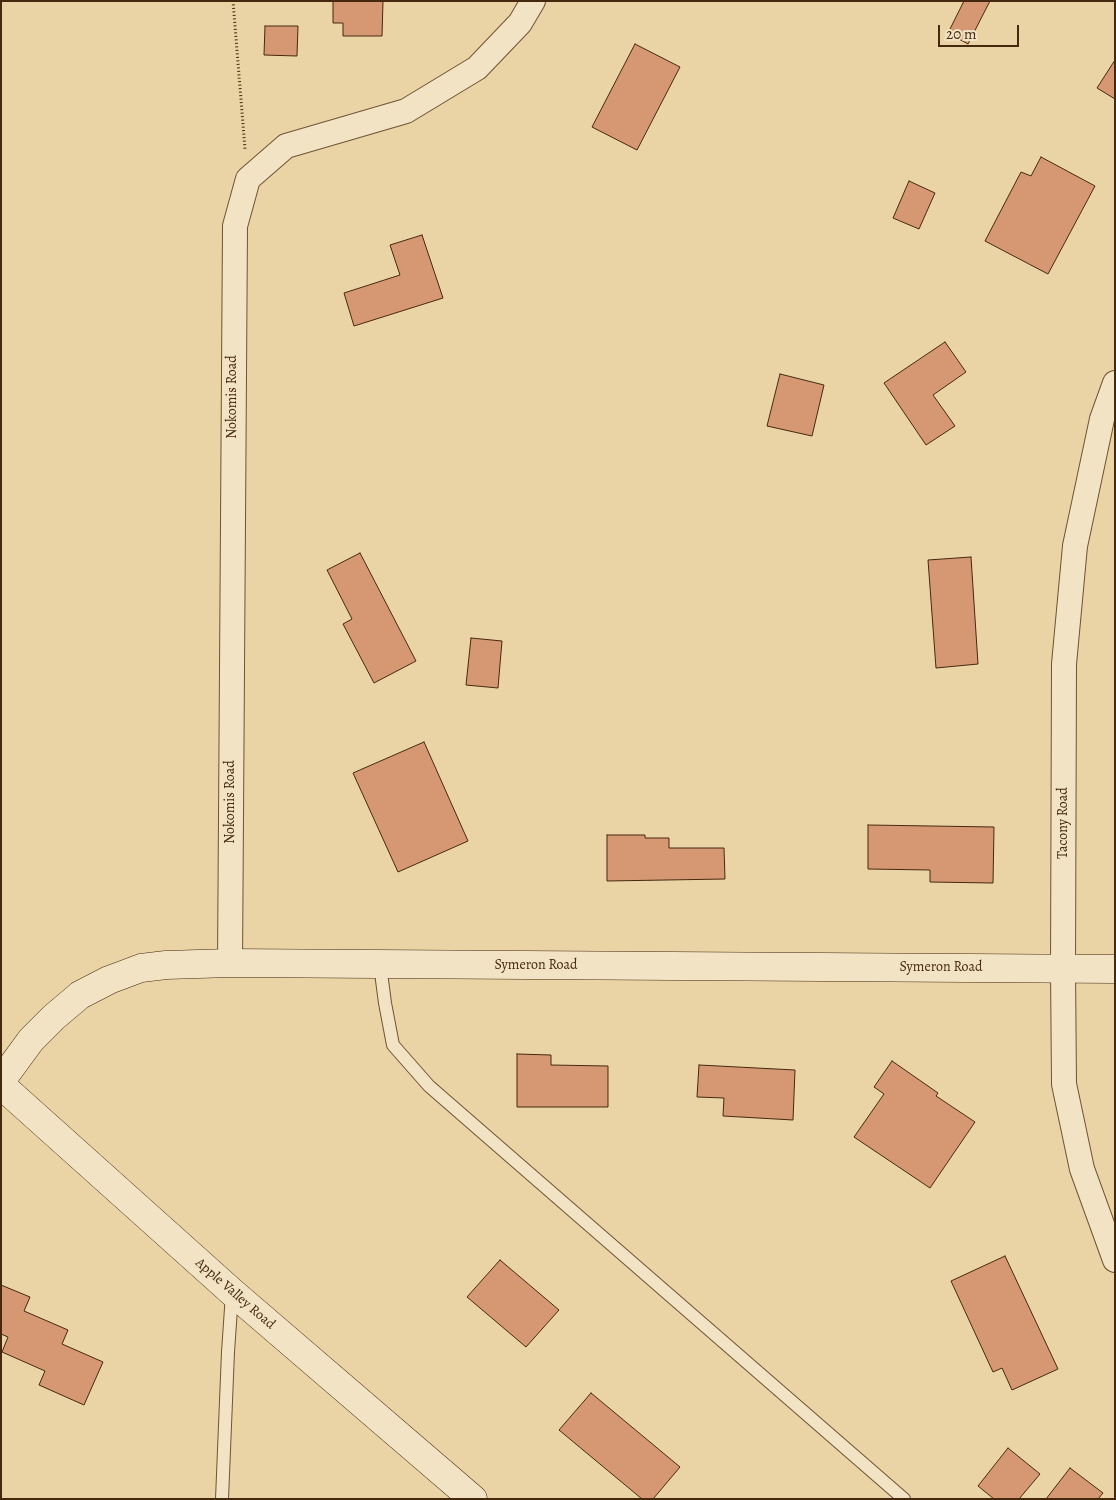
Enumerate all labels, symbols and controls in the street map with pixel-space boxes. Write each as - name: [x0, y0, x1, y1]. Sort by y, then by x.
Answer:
- scale bar: [941, 15, 1022, 47]
- text: 20 m: [946, 24, 977, 44]
- street label: Nokomis Road: [225, 355, 241, 439]
- street label: Nokomis Road: [223, 760, 239, 844]
- street label: Tacony Road: [1056, 787, 1072, 859]
- street label: Symeron Road: [494, 958, 578, 974]
- street label: Symeron Road: [899, 960, 983, 976]
- street label: Apple Valley Road: [192, 1255, 278, 1333]

